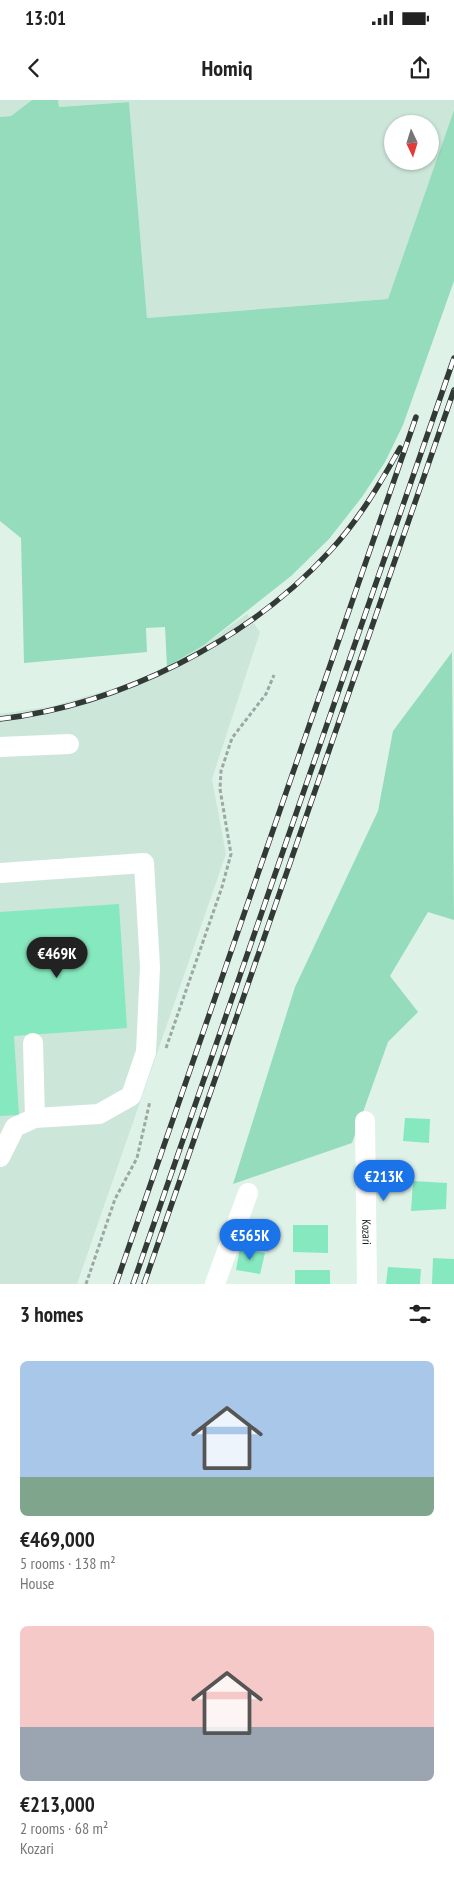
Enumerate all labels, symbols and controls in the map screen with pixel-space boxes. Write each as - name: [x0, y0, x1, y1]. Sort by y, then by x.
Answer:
- text: 13:01: [25, 6, 66, 30]
- icon: back: [20, 54, 48, 82]
- text: Homiq: [202, 54, 252, 82]
- icon: share: [406, 54, 434, 82]
- north arrow: [384, 115, 439, 170]
- map controls: [384, 115, 439, 170]
- pin: €469K: [22, 936, 92, 979]
- text: €469K: [38, 943, 76, 963]
- pin: €213K: [349, 1160, 419, 1202]
- text: €213K: [365, 1166, 403, 1186]
- pin: €565K: [215, 1218, 285, 1261]
- street label: Kozari: [359, 1219, 375, 1245]
- text: €565K: [231, 1225, 269, 1245]
- icon: filters: [406, 1300, 434, 1328]
- text: 3 homes: [20, 1301, 83, 1328]
- icon: home: [182, 1393, 272, 1483]
- text: €469,000: [20, 1526, 95, 1553]
- text: 5 rooms · 138 m²: [20, 1553, 116, 1573]
- text: House: [20, 1573, 54, 1593]
- icon: home: [182, 1658, 272, 1748]
- text: €213,000: [20, 1791, 95, 1818]
- text: 2 rooms · 68 m²: [20, 1818, 108, 1838]
- text: Kozari: [20, 1838, 54, 1858]

